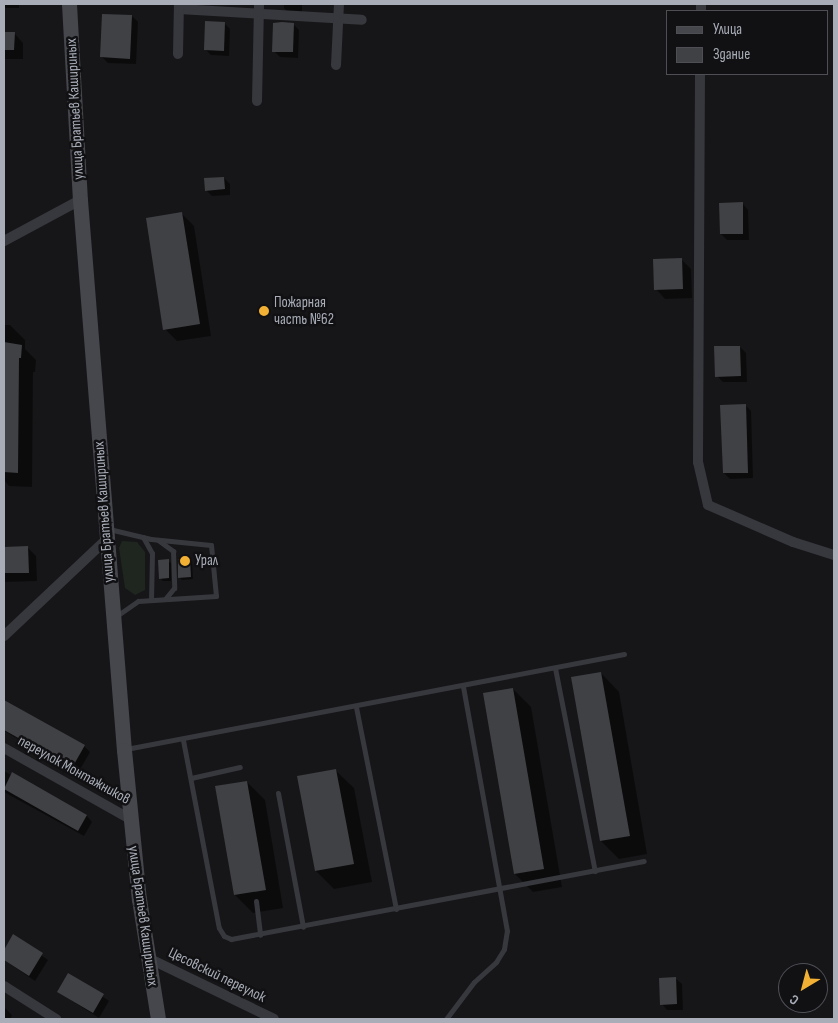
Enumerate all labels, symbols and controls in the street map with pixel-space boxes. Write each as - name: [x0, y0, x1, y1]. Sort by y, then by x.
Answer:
- legend: [666, 10, 828, 75]
- text: Улица: [713, 20, 742, 39]
- street label: улица Братьев Кашириных: [62, 38, 88, 180]
- text: Здание: [713, 45, 750, 64]
- place label: Пожарная часть №62: [274, 293, 334, 328]
- marker: Пожарная часть №62: [258, 305, 270, 317]
- street label: улица Братьев Кашириных: [90, 441, 118, 583]
- place label: Урал: [195, 552, 218, 570]
- marker: Урал: [179, 555, 191, 567]
- street label: переулок Монтажников: [15, 732, 133, 808]
- street label: улица Братьев Кашириных: [124, 845, 162, 987]
- street label: Цесовский переулок: [165, 944, 269, 1006]
- north arrow: [778, 963, 828, 1013]
- text: С: [786, 991, 802, 1009]

